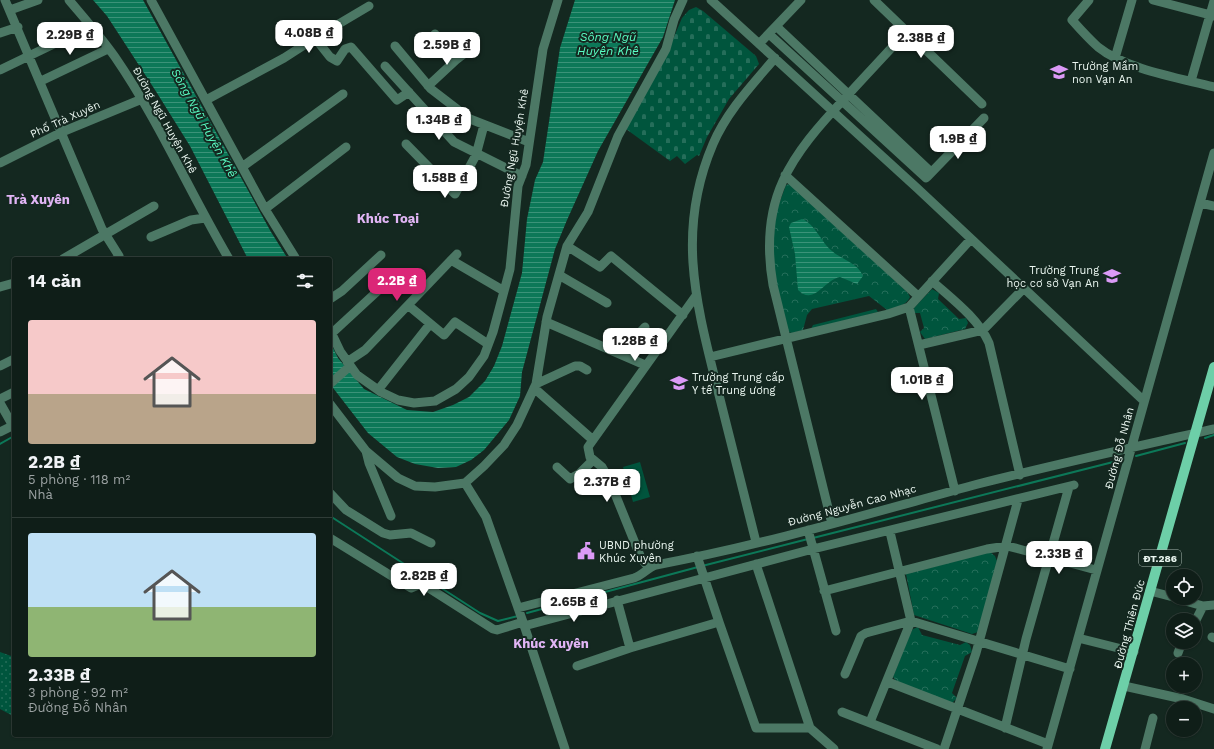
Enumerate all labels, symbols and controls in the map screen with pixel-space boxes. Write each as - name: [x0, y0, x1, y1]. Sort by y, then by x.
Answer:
- pin: 4.08B ₫: [272, 20, 346, 54]
- pin: 2.29B ₫: [33, 22, 107, 56]
- text: 4.08B ₫: [284, 25, 334, 40]
- pin: 2.38B ₫: [884, 25, 958, 59]
- text: 2.29B ₫: [46, 27, 94, 42]
- water label: Sông Ngũ Huyện Khê: [577, 30, 639, 58]
- text: 2.38B ₫: [897, 30, 945, 45]
- pin: 2.59B ₫: [410, 32, 484, 66]
- text: 2.59B ₫: [423, 37, 471, 52]
- place label: Trường Mầm non Vạn An: [1072, 60, 1138, 86]
- school or university icon: Trường Mầm non Vạn An: [1049, 62, 1069, 82]
- street label: Đường Ngũ Huyện Khê: [130, 65, 199, 176]
- water label: Sông Ngũ Huyện Khê: [168, 66, 240, 180]
- street label: Đường Ngũ Huyện Khê: [498, 88, 531, 208]
- street label: Phố Trà Xuyên: [28, 98, 102, 141]
- pin: 1.34B ₫: [402, 107, 476, 141]
- text: 1.34B ₫: [416, 112, 462, 127]
- pin: 1.9B ₫: [925, 126, 991, 160]
- text: 1.9B ₫: [939, 131, 977, 146]
- pin: 1.58B ₫: [408, 165, 482, 199]
- text: 1.58B ₫: [422, 170, 468, 185]
- district label: Trà Xuyên: [6, 192, 70, 207]
- district label: Khúc Toại: [357, 211, 419, 226]
- place label: Trường Trung học cơ sở Vạn An: [1007, 264, 1099, 290]
- school or university icon: Trường Trung học cơ sở Vạn An: [1102, 266, 1122, 286]
- pin: 2.2B ₫: [364, 268, 430, 302]
- icon: filters: [294, 270, 316, 292]
- text: 14 căn: [28, 271, 81, 291]
- text: 2.2B ₫: [377, 273, 417, 288]
- pin: 1.28B ₫: [598, 328, 672, 362]
- text: 1.28B ₫: [612, 333, 658, 348]
- icon: home: [136, 346, 208, 418]
- pin: 1.01B ₫: [885, 367, 959, 401]
- place label: Trường Trung cấp Y tế Trung ương: [692, 371, 785, 397]
- text: 1.01B ₫: [900, 372, 944, 387]
- school or university icon: Trường Trung cấp Y tế Trung ương: [669, 373, 689, 393]
- street label: Đường Đỗ Nhân: [1101, 406, 1137, 490]
- text: 2.2B ₫: [28, 452, 80, 472]
- pin: 2.37B ₫: [570, 469, 644, 503]
- text: 5 phòng · 118 m²: [28, 472, 130, 487]
- text: 2.37B ₫: [583, 474, 631, 489]
- street label: Đường Nguyễn Cao Nhạc: [786, 481, 918, 529]
- text: Nhà: [28, 487, 53, 502]
- place label: UBND phường Khúc Xuyên: [599, 539, 674, 565]
- public building icon: UBND phường Khúc Xuyên: [576, 541, 596, 561]
- pin: 2.33B ₫: [1022, 541, 1096, 575]
- text: 2.33B ₫: [1035, 546, 1083, 561]
- road number: ĐT.286: [1139, 550, 1181, 566]
- icon: home: [136, 559, 208, 631]
- pin: 2.82B ₫: [387, 563, 461, 597]
- text: 2.82B ₫: [400, 568, 448, 583]
- map controls: [1166, 569, 1202, 737]
- button: locate: [1166, 569, 1202, 605]
- street label: Đường Thiên Đức: [1111, 578, 1148, 670]
- pin: 2.65B ₫: [537, 589, 611, 623]
- text: 2.65B ₫: [550, 594, 598, 609]
- button: layers: [1166, 613, 1202, 649]
- district label: Khúc Xuyên: [513, 636, 589, 651]
- button: +: [1166, 657, 1202, 693]
- text: 2.33B ₫: [28, 665, 90, 685]
- text: 3 phòng · 92 m²: [28, 685, 128, 700]
- text: Đường Đỗ Nhân: [28, 700, 128, 715]
- button: −: [1166, 701, 1202, 737]

